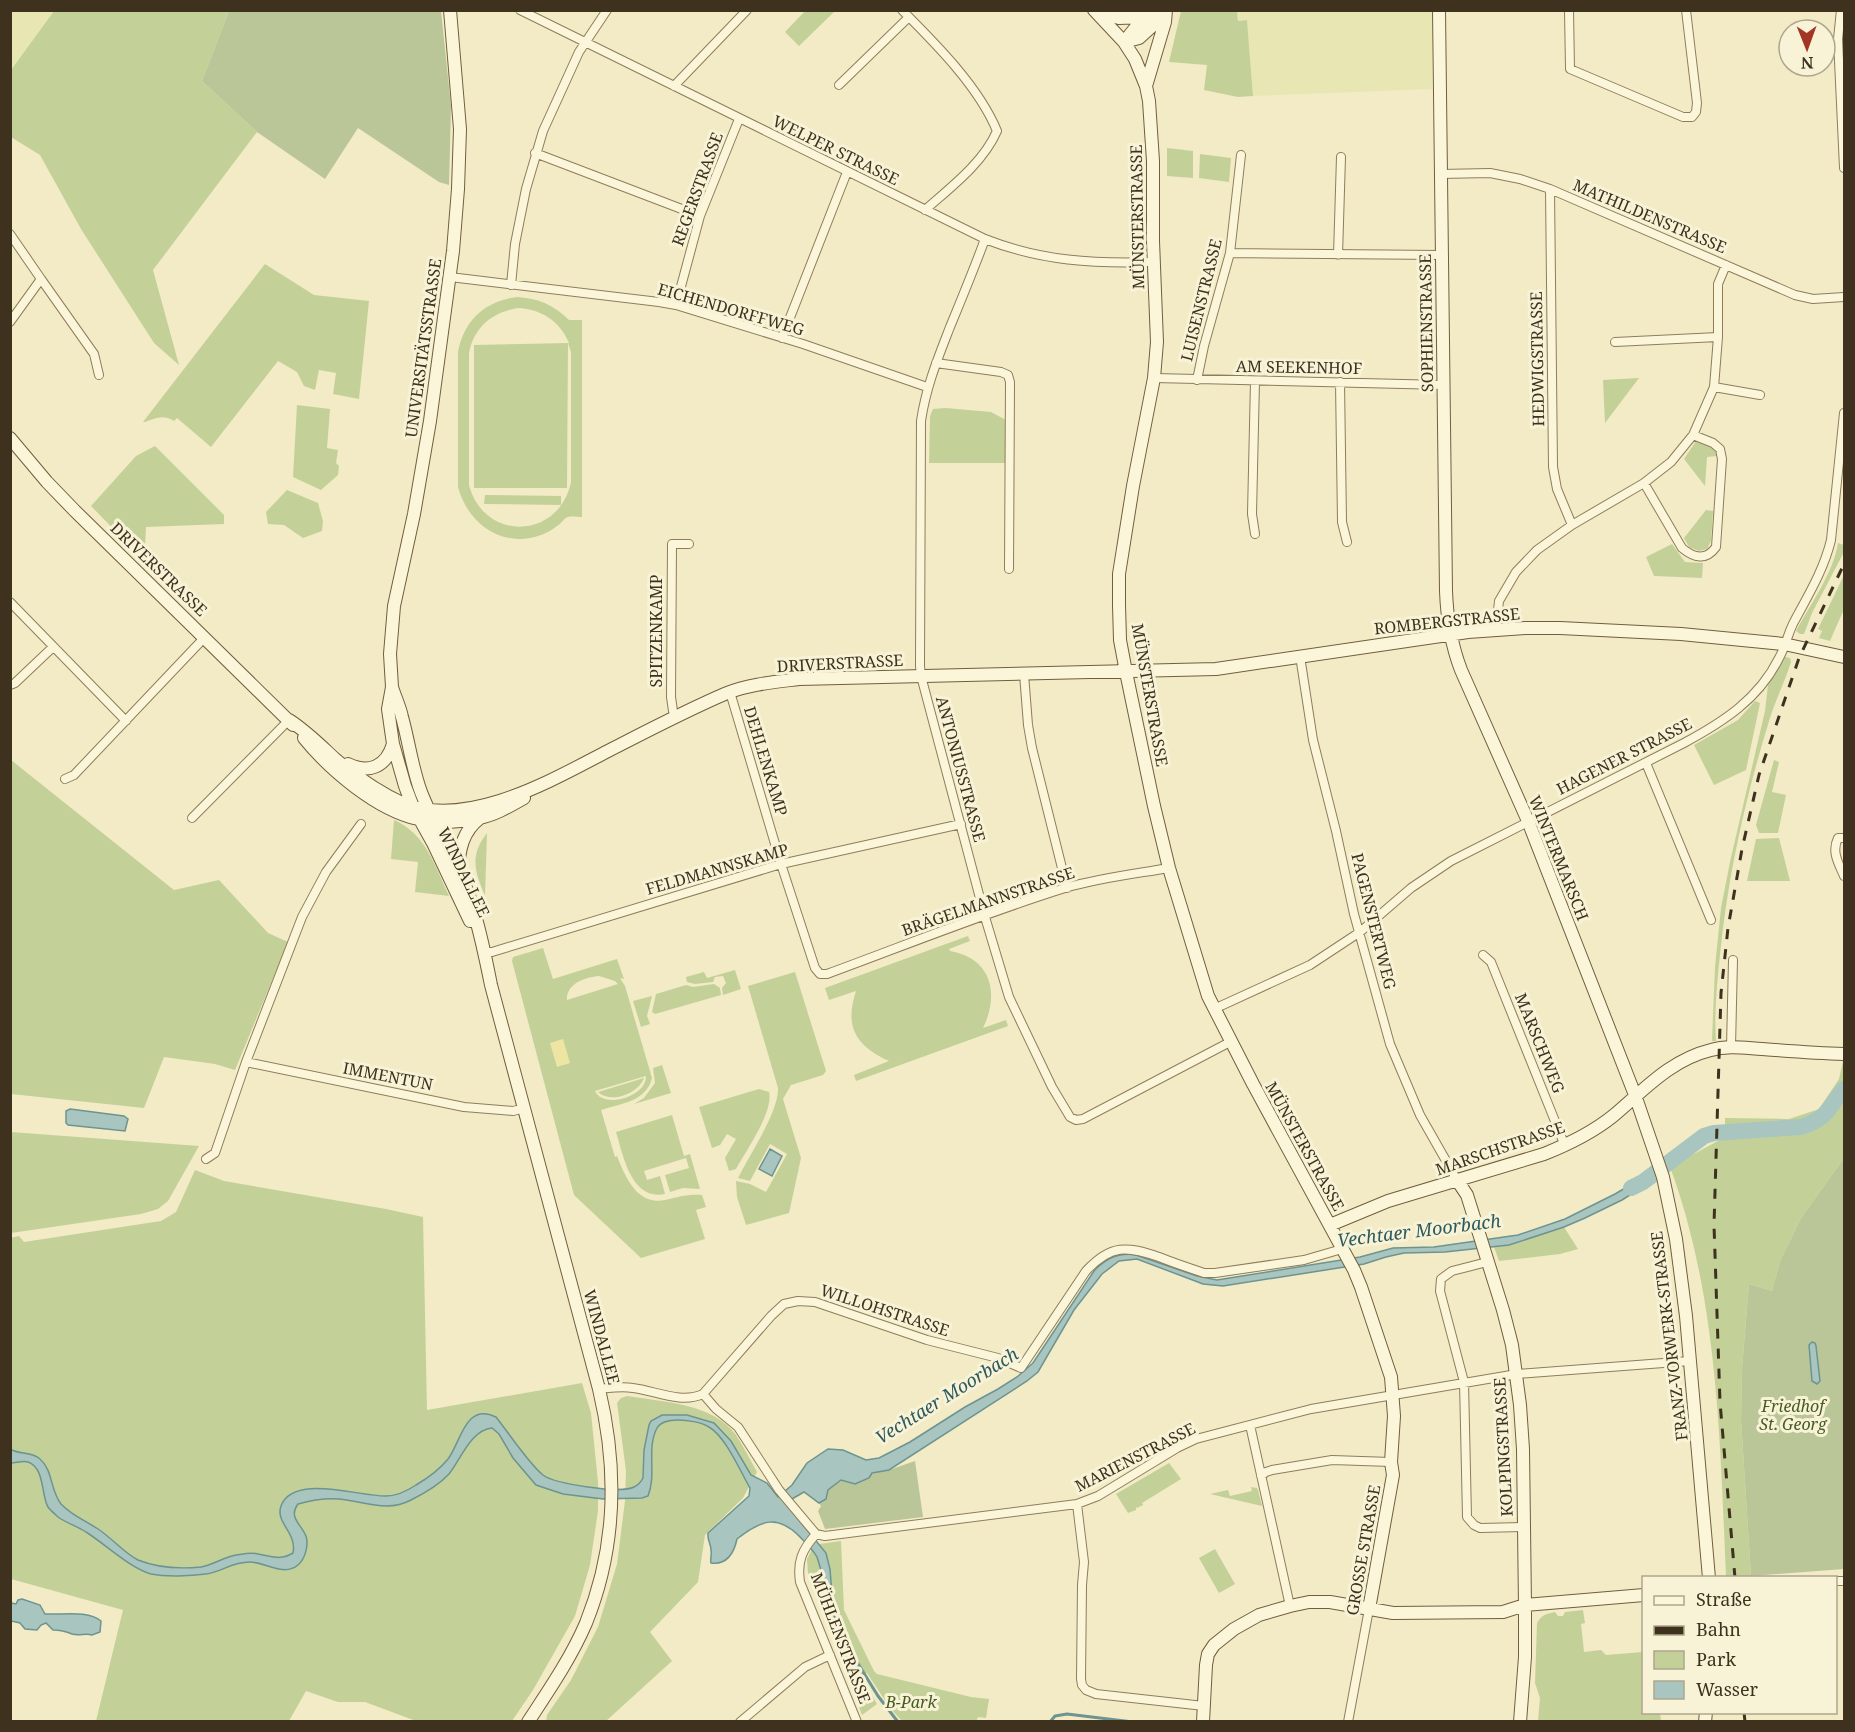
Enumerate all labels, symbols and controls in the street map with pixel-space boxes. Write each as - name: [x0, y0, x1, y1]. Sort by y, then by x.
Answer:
- north arrow: [1777, 18, 1837, 78]
- text: N: [1800, 52, 1814, 74]
- street label: WELPER STRASSE: [769, 110, 903, 190]
- street label: REGERSTRASSE: [666, 129, 728, 249]
- street label: MÜNSTERSTRASSE: [1125, 144, 1149, 290]
- street label: MATHILDENSTRASSE: [1570, 174, 1730, 258]
- street label: LUISENSTRASSE: [1175, 236, 1227, 364]
- street label: SOPHIENSTRASSE: [1414, 254, 1438, 392]
- street label: UNIVERSITÄTSSTRASSE: [400, 257, 446, 439]
- street label: EICHENDORFFWEG: [655, 278, 807, 341]
- street label: HEDWIGSTRASSE: [1525, 291, 1549, 427]
- street label: AM SEEKENHOF: [1236, 355, 1362, 379]
- street label: DRIVERSTRASSE: [106, 517, 212, 621]
- street label: SPITZENKAMP: [645, 574, 667, 687]
- street label: ROMBERGSTRASSE: [1373, 602, 1521, 640]
- street label: MÜNSTERSTRASSE: [1127, 622, 1173, 768]
- street label: DRIVERSTRASSE: [776, 649, 904, 677]
- street label: ANTONIUSSTRASSE: [931, 693, 991, 845]
- street label: DEHLENKAMP: [739, 703, 793, 819]
- street label: HAGENER STRASSE: [1553, 712, 1695, 800]
- street label: WINTERMARSCH: [1524, 792, 1594, 924]
- street label: WINDALLEE: [433, 823, 495, 921]
- street label: FELDMANNSKAMP: [643, 838, 791, 900]
- street label: PAGENSTERTWEG: [1346, 851, 1402, 992]
- street label: BRÄGELMANNSTRASSE: [899, 861, 1077, 941]
- street label: MARSCHWEG: [1510, 990, 1570, 1097]
- street label: IMMENTUN: [341, 1056, 435, 1096]
- street label: MÜNSTERSTRASSE: [1260, 1077, 1350, 1215]
- street label: MARSCHSTRASSE: [1432, 1116, 1568, 1180]
- water label: Vechtaer Moorbach: [1336, 1208, 1502, 1252]
- street label: FRANZ-VORWERK-STRASSE: [1645, 1230, 1693, 1442]
- street label: WILLOHSTRASSE: [818, 1279, 952, 1341]
- street label: WINDALLEE: [579, 1287, 625, 1387]
- water label: Vechtaer Moorbach: [870, 1341, 1023, 1449]
- street label: KOLPINGSTRASSE: [1488, 1377, 1518, 1517]
- park label: Friedhof St. Georg: [1759, 1395, 1828, 1435]
- street label: MARIENSTRASSE: [1071, 1417, 1199, 1497]
- street label: GROSSE STRASSE: [1341, 1483, 1385, 1617]
- street label: MÜHLENSTRASSE: [806, 1569, 876, 1707]
- legend: [1642, 1576, 1837, 1714]
- text: Straße: [1696, 1587, 1752, 1611]
- text: Bahn: [1696, 1617, 1741, 1641]
- text: Park: [1696, 1647, 1736, 1671]
- text: Wasser: [1696, 1677, 1759, 1701]
- park label: B-Park: [884, 1691, 937, 1713]

